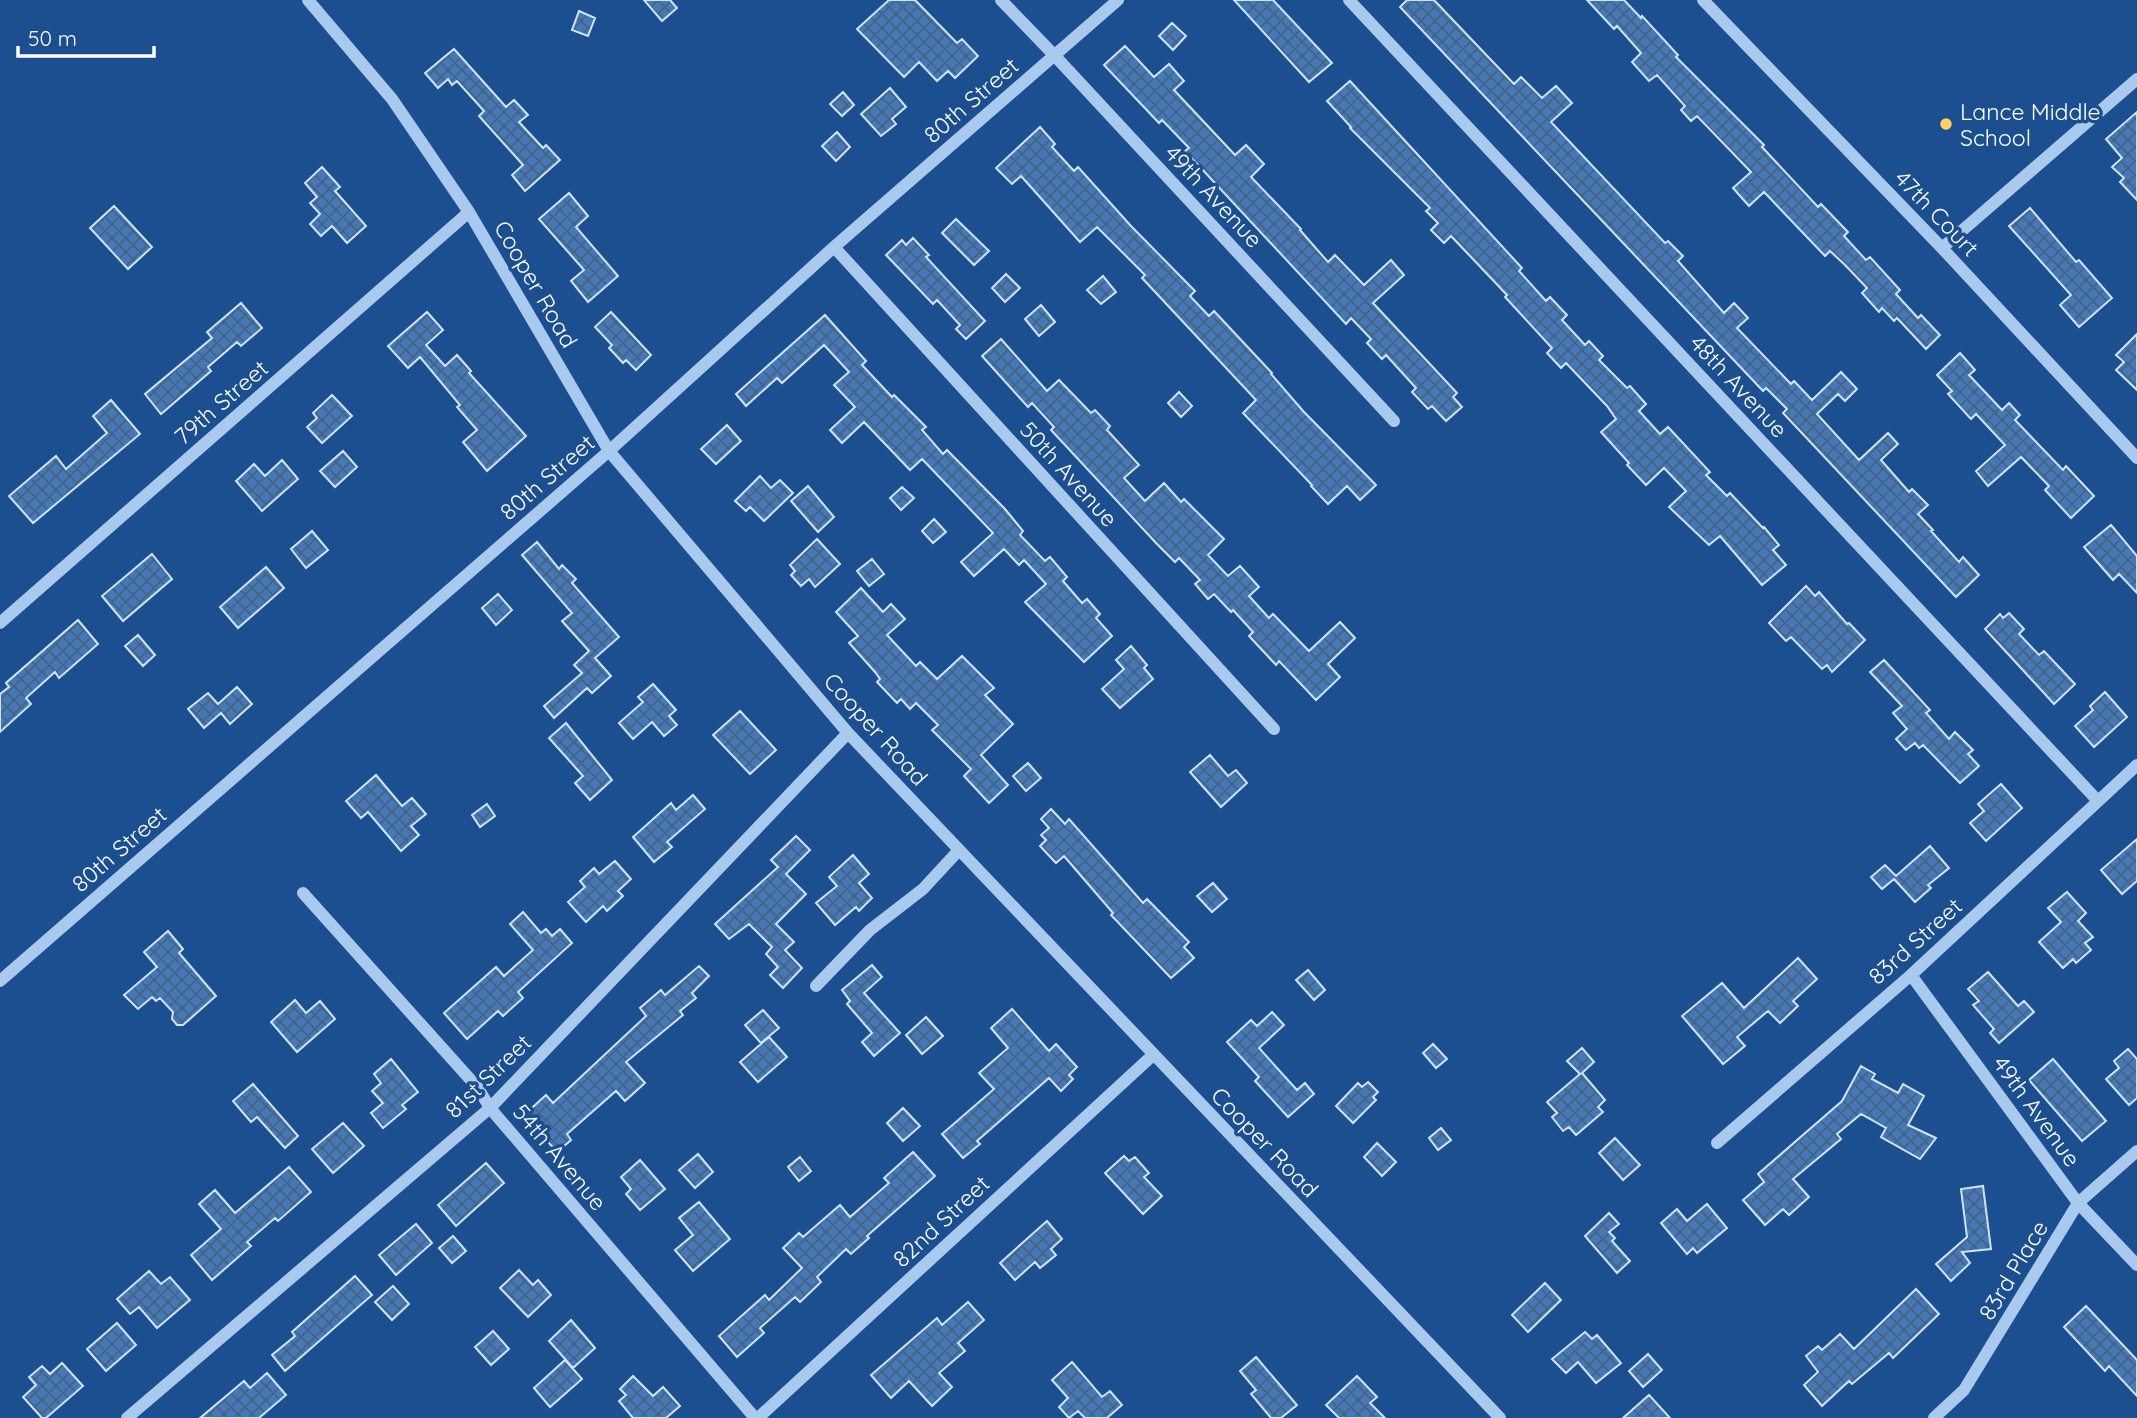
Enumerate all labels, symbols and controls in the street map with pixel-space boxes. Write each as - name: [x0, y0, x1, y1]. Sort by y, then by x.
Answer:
- scale bar: [18, 14, 154, 58]
- text: 50 m: [28, 25, 77, 51]
- street label: 80th Street: [918, 51, 1024, 149]
- place label: Lance Middle School: [1960, 97, 2101, 152]
- marker: Lance Middle School: [1938, 116, 1954, 132]
- street label: 49th Avenue: [1159, 138, 1269, 254]
- street label: 47th Court: [1889, 164, 1985, 262]
- street label: Cooper Road: [488, 215, 584, 353]
- street label: 48th Avenue: [1684, 328, 1794, 444]
- street label: 79th Street: [168, 353, 274, 451]
- street label: 50th Avenue: [1014, 415, 1124, 533]
- street label: 80th Street: [494, 428, 600, 526]
- street label: Cooper Road: [818, 667, 934, 791]
- street label: 80th Street: [66, 800, 172, 898]
- street label: 83rd Street: [1862, 891, 1968, 991]
- street label: 81st Street: [439, 1028, 537, 1124]
- street label: 49th Avenue: [1987, 1050, 2087, 1172]
- street label: Cooper Road: [1205, 1081, 1325, 1203]
- street label: 54th Avenue: [507, 1098, 613, 1216]
- street label: 82nd Street: [887, 1169, 995, 1273]
- street label: 83rd Place: [1972, 1215, 2054, 1325]

